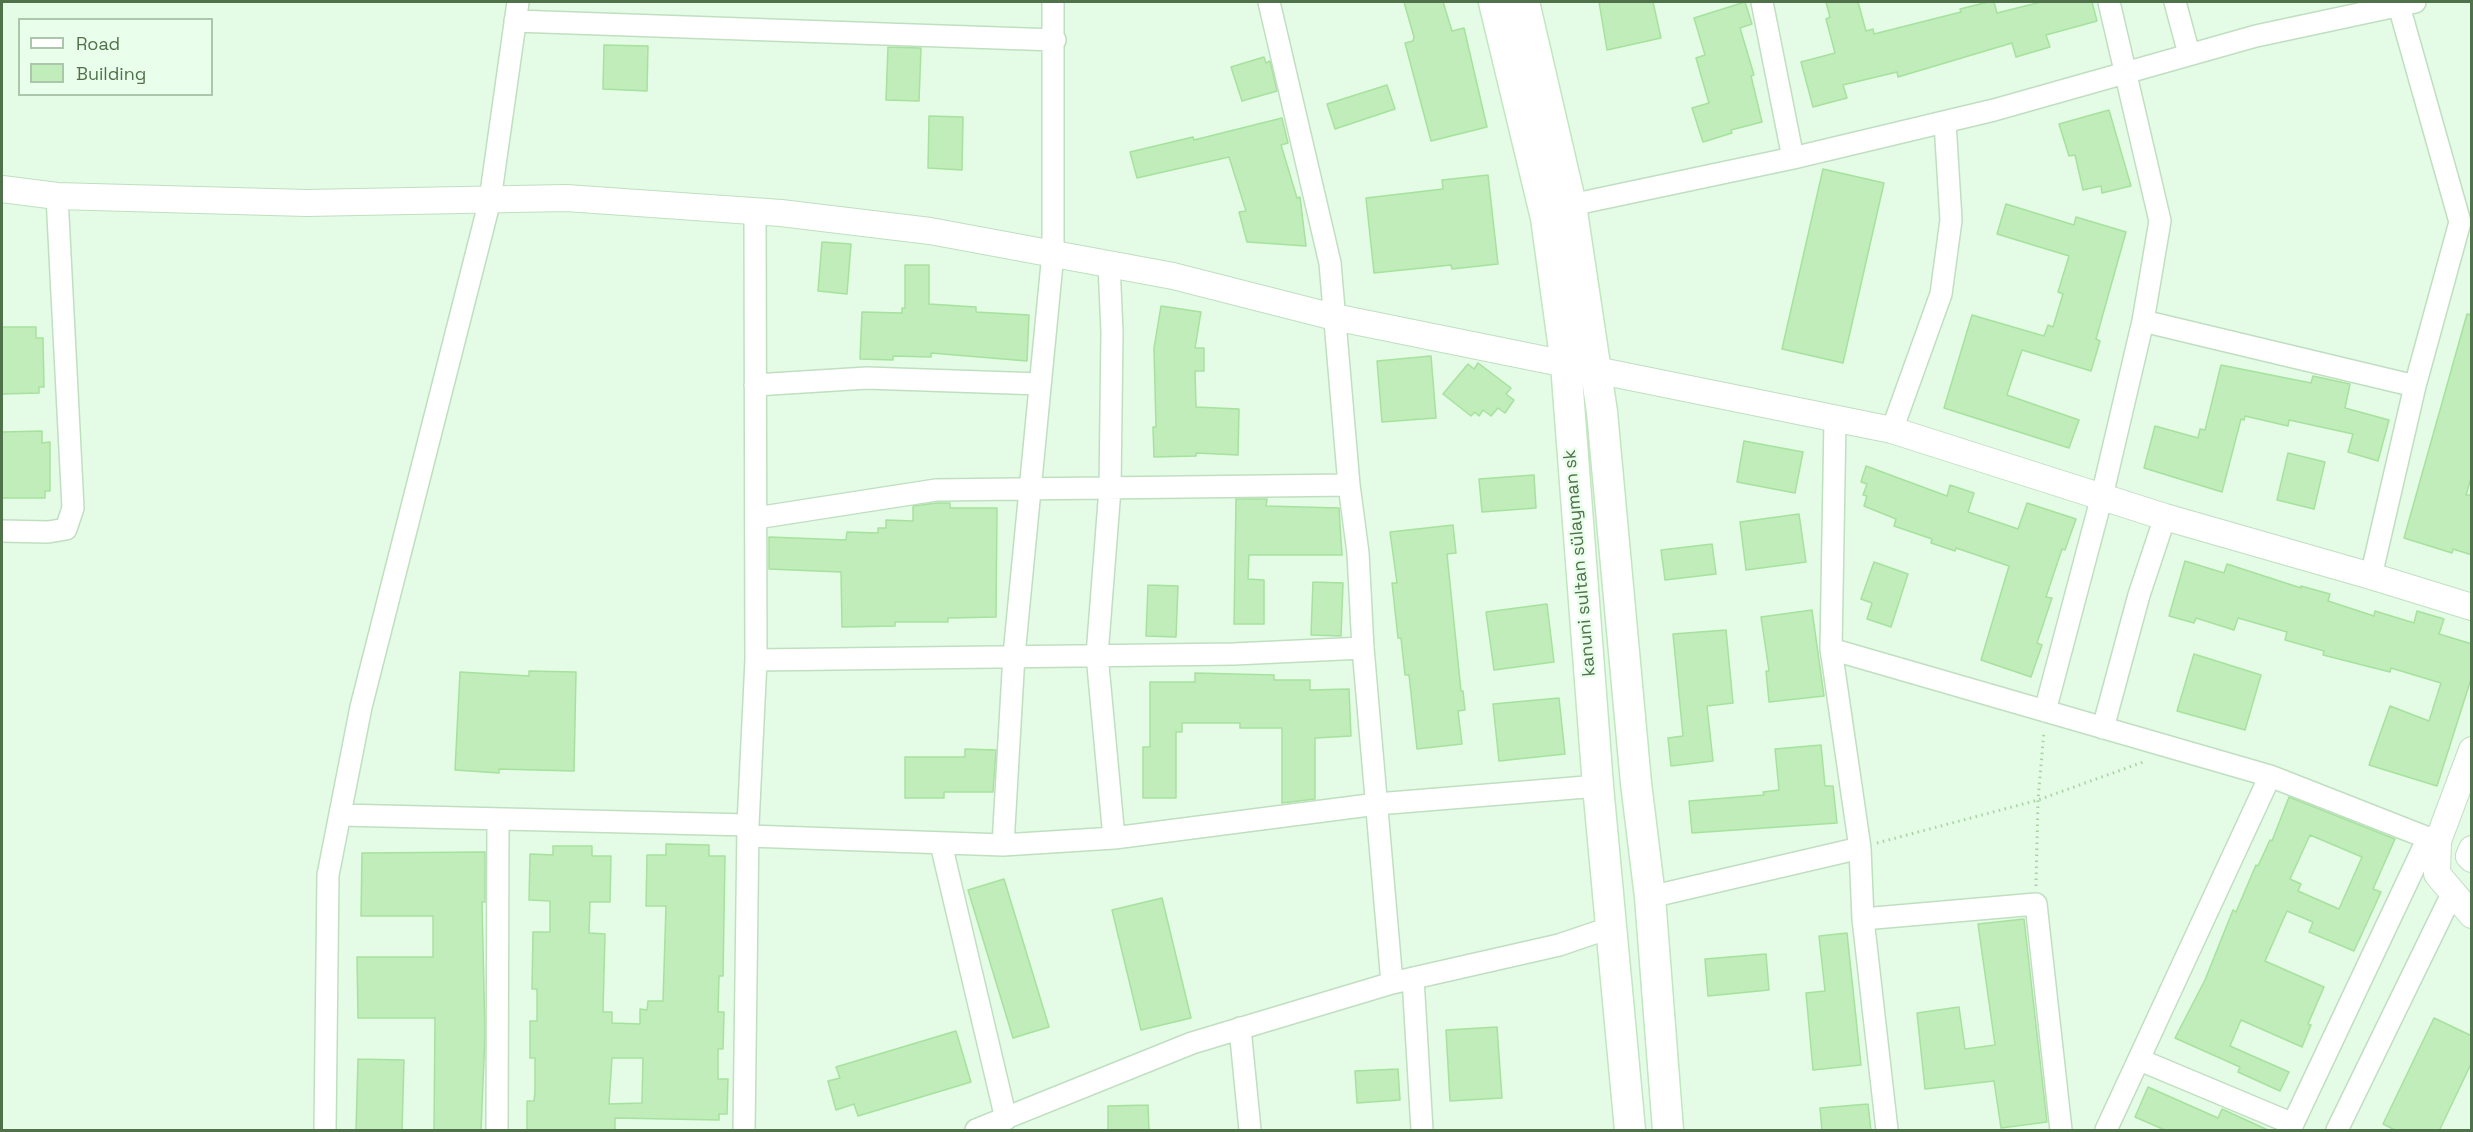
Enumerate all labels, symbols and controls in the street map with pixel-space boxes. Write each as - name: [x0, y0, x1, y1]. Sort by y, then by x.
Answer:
- legend: [18, 18, 213, 96]
- text: Road: [76, 32, 120, 55]
- text: Building: [76, 62, 146, 85]
- street label: kanuni sultan sülayman sk: [1559, 449, 1601, 677]

